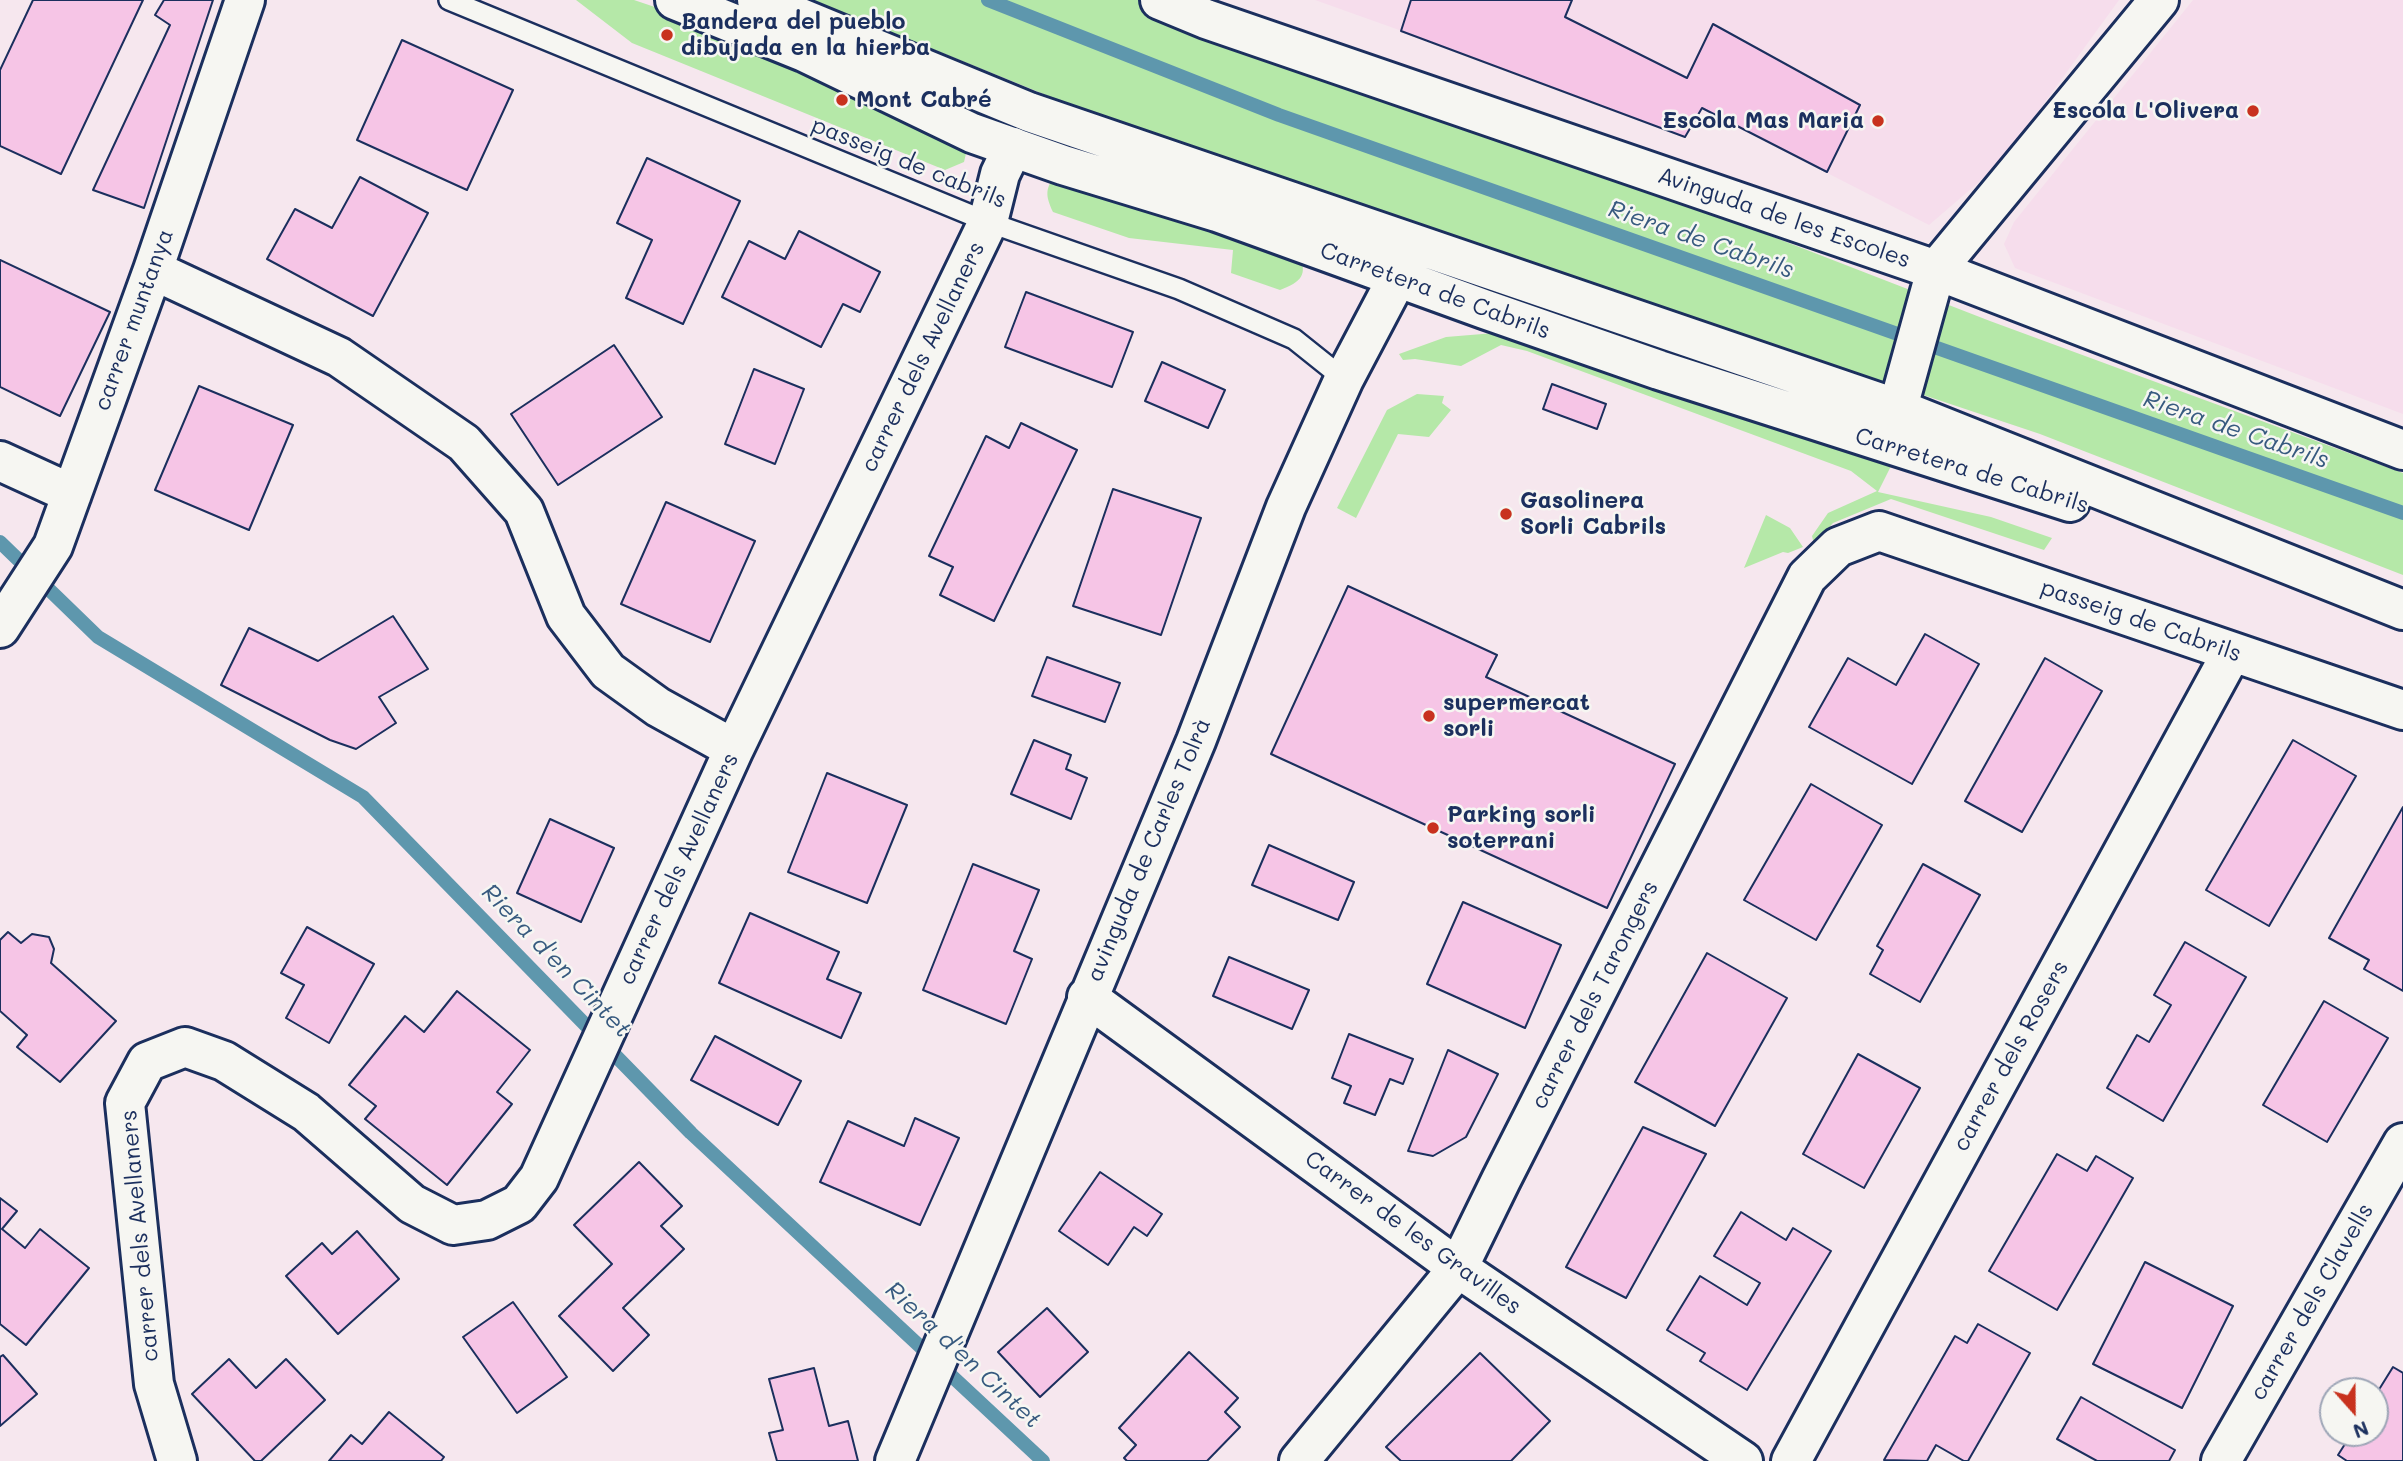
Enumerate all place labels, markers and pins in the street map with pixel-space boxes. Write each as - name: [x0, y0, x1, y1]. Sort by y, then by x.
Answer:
- place label: Bandera del pueblo dibujada en la hierba: [681, 8, 930, 62]
- marker: Bandera del pueblo dibujada en la hierba: [659, 27, 675, 43]
- place label: Mont Cabré: [856, 86, 992, 114]
- marker: Mont Cabré: [834, 92, 850, 108]
- place label: Escola L'Olivera: [2052, 97, 2239, 125]
- marker: Escola L'Olivera: [2245, 103, 2261, 119]
- place label: Escola Mas Maria: [1662, 107, 1864, 135]
- marker: Escola Mas Maria: [1870, 113, 1886, 129]
- place label: Gasolinera Sorli Cabrils: [1520, 487, 1666, 541]
- marker: Gasolinera Sorli Cabrils: [1498, 506, 1514, 522]
- place label: supermercat sorli: [1443, 689, 1590, 743]
- marker: supermercat sorli: [1421, 708, 1437, 724]
- place label: Parking sorli soterrani: [1447, 801, 1596, 855]
- marker: Parking sorli soterrani: [1425, 820, 1441, 836]

